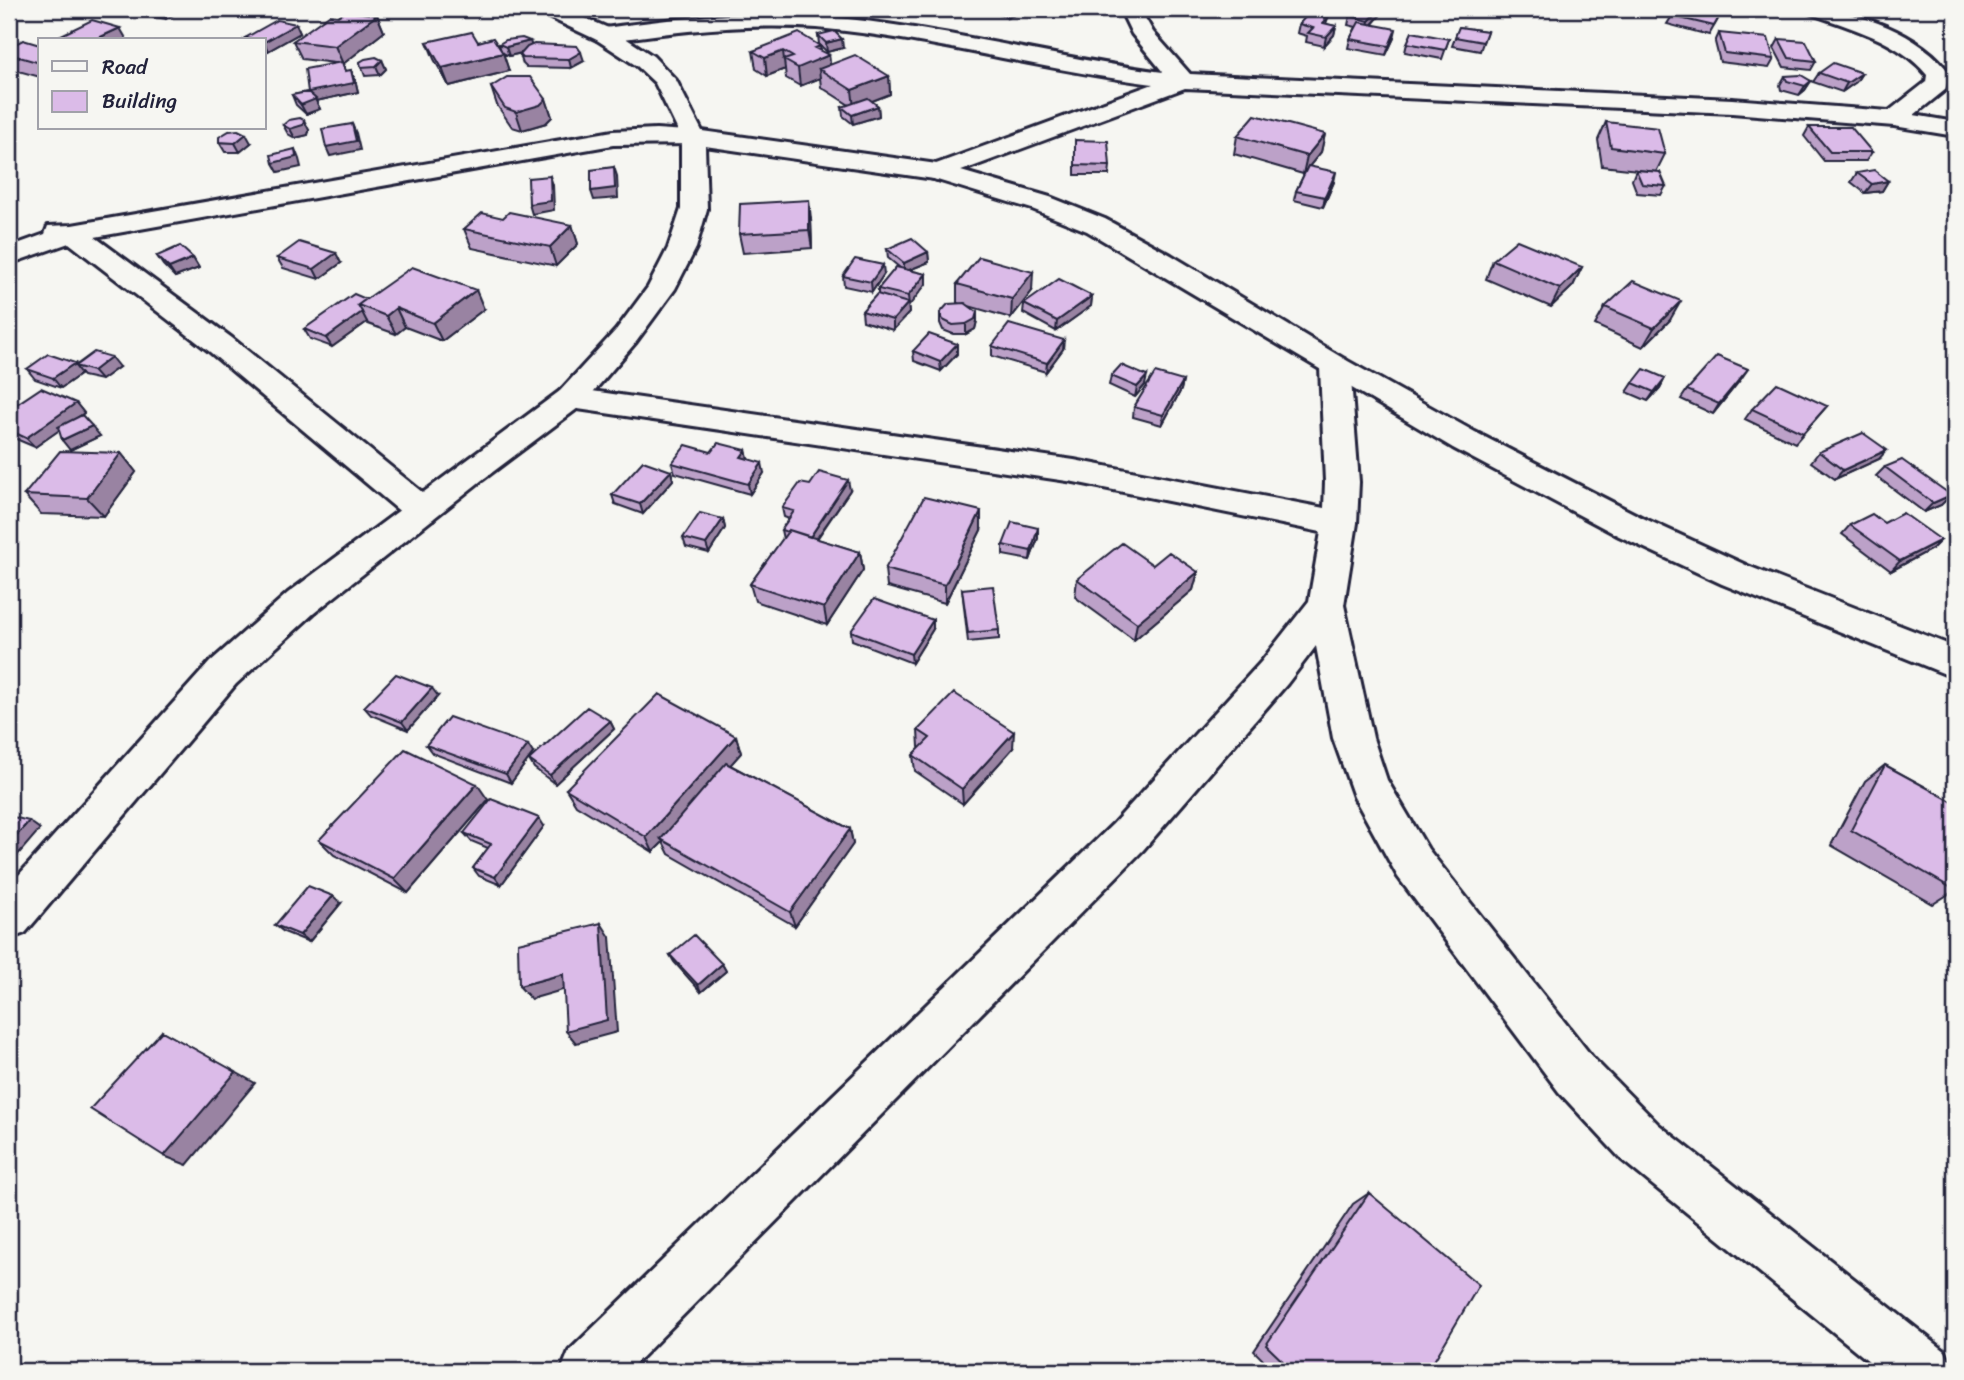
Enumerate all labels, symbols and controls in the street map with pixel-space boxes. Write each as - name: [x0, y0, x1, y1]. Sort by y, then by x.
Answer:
- legend: [38, 38, 266, 130]
- text: Road: [102, 48, 149, 86]
- text: Building: [102, 82, 178, 120]

